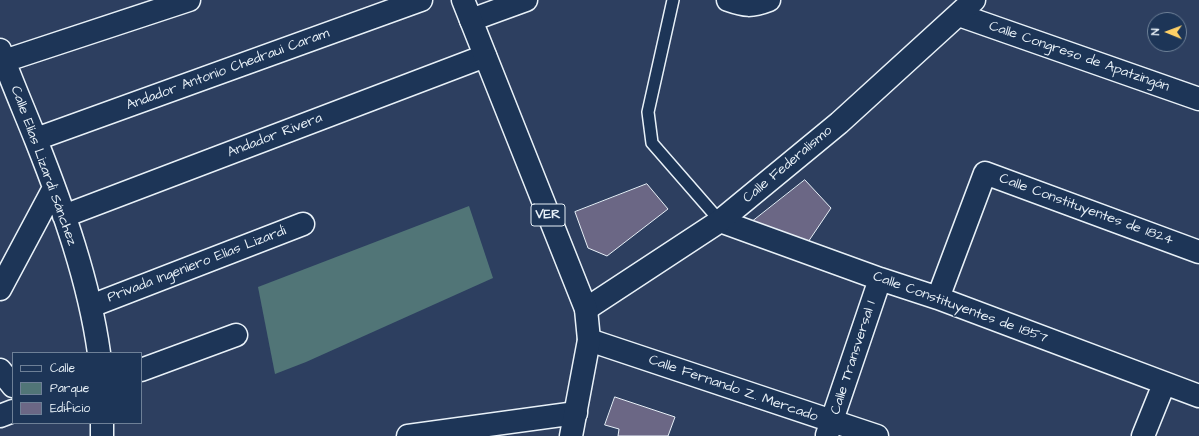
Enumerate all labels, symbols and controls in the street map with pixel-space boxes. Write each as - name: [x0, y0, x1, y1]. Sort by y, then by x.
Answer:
- north arrow: [1147, 12, 1187, 52]
- street label: Calle Congreso de Apatzingán: [987, 18, 1171, 96]
- street label: Andador Antonio Chedraui Caram: [124, 25, 332, 115]
- text: N: [1148, 28, 1163, 35]
- street label: Calle Elías Lizardi Sánchez: [6, 84, 80, 248]
- street label: Andador Rivera: [225, 110, 325, 162]
- street label: Calle Federalismo: [740, 123, 836, 207]
- street label: Calle Constituyentes de 1824: [997, 171, 1175, 249]
- road number: VER: [531, 204, 565, 226]
- street label: Privada Ingeniero Elías Lizardi: [105, 223, 289, 307]
- street label: Calle Constituyentes de 1857: [870, 268, 1050, 348]
- street label: Calle Transversal 1: [828, 299, 880, 417]
- legend: [12, 352, 142, 424]
- street label: Calle Fernando Z. Mercado: [646, 352, 820, 426]
- text: Calle: [50, 360, 75, 377]
- text: Parque: [50, 380, 89, 397]
- text: Edificio: [50, 400, 90, 417]

